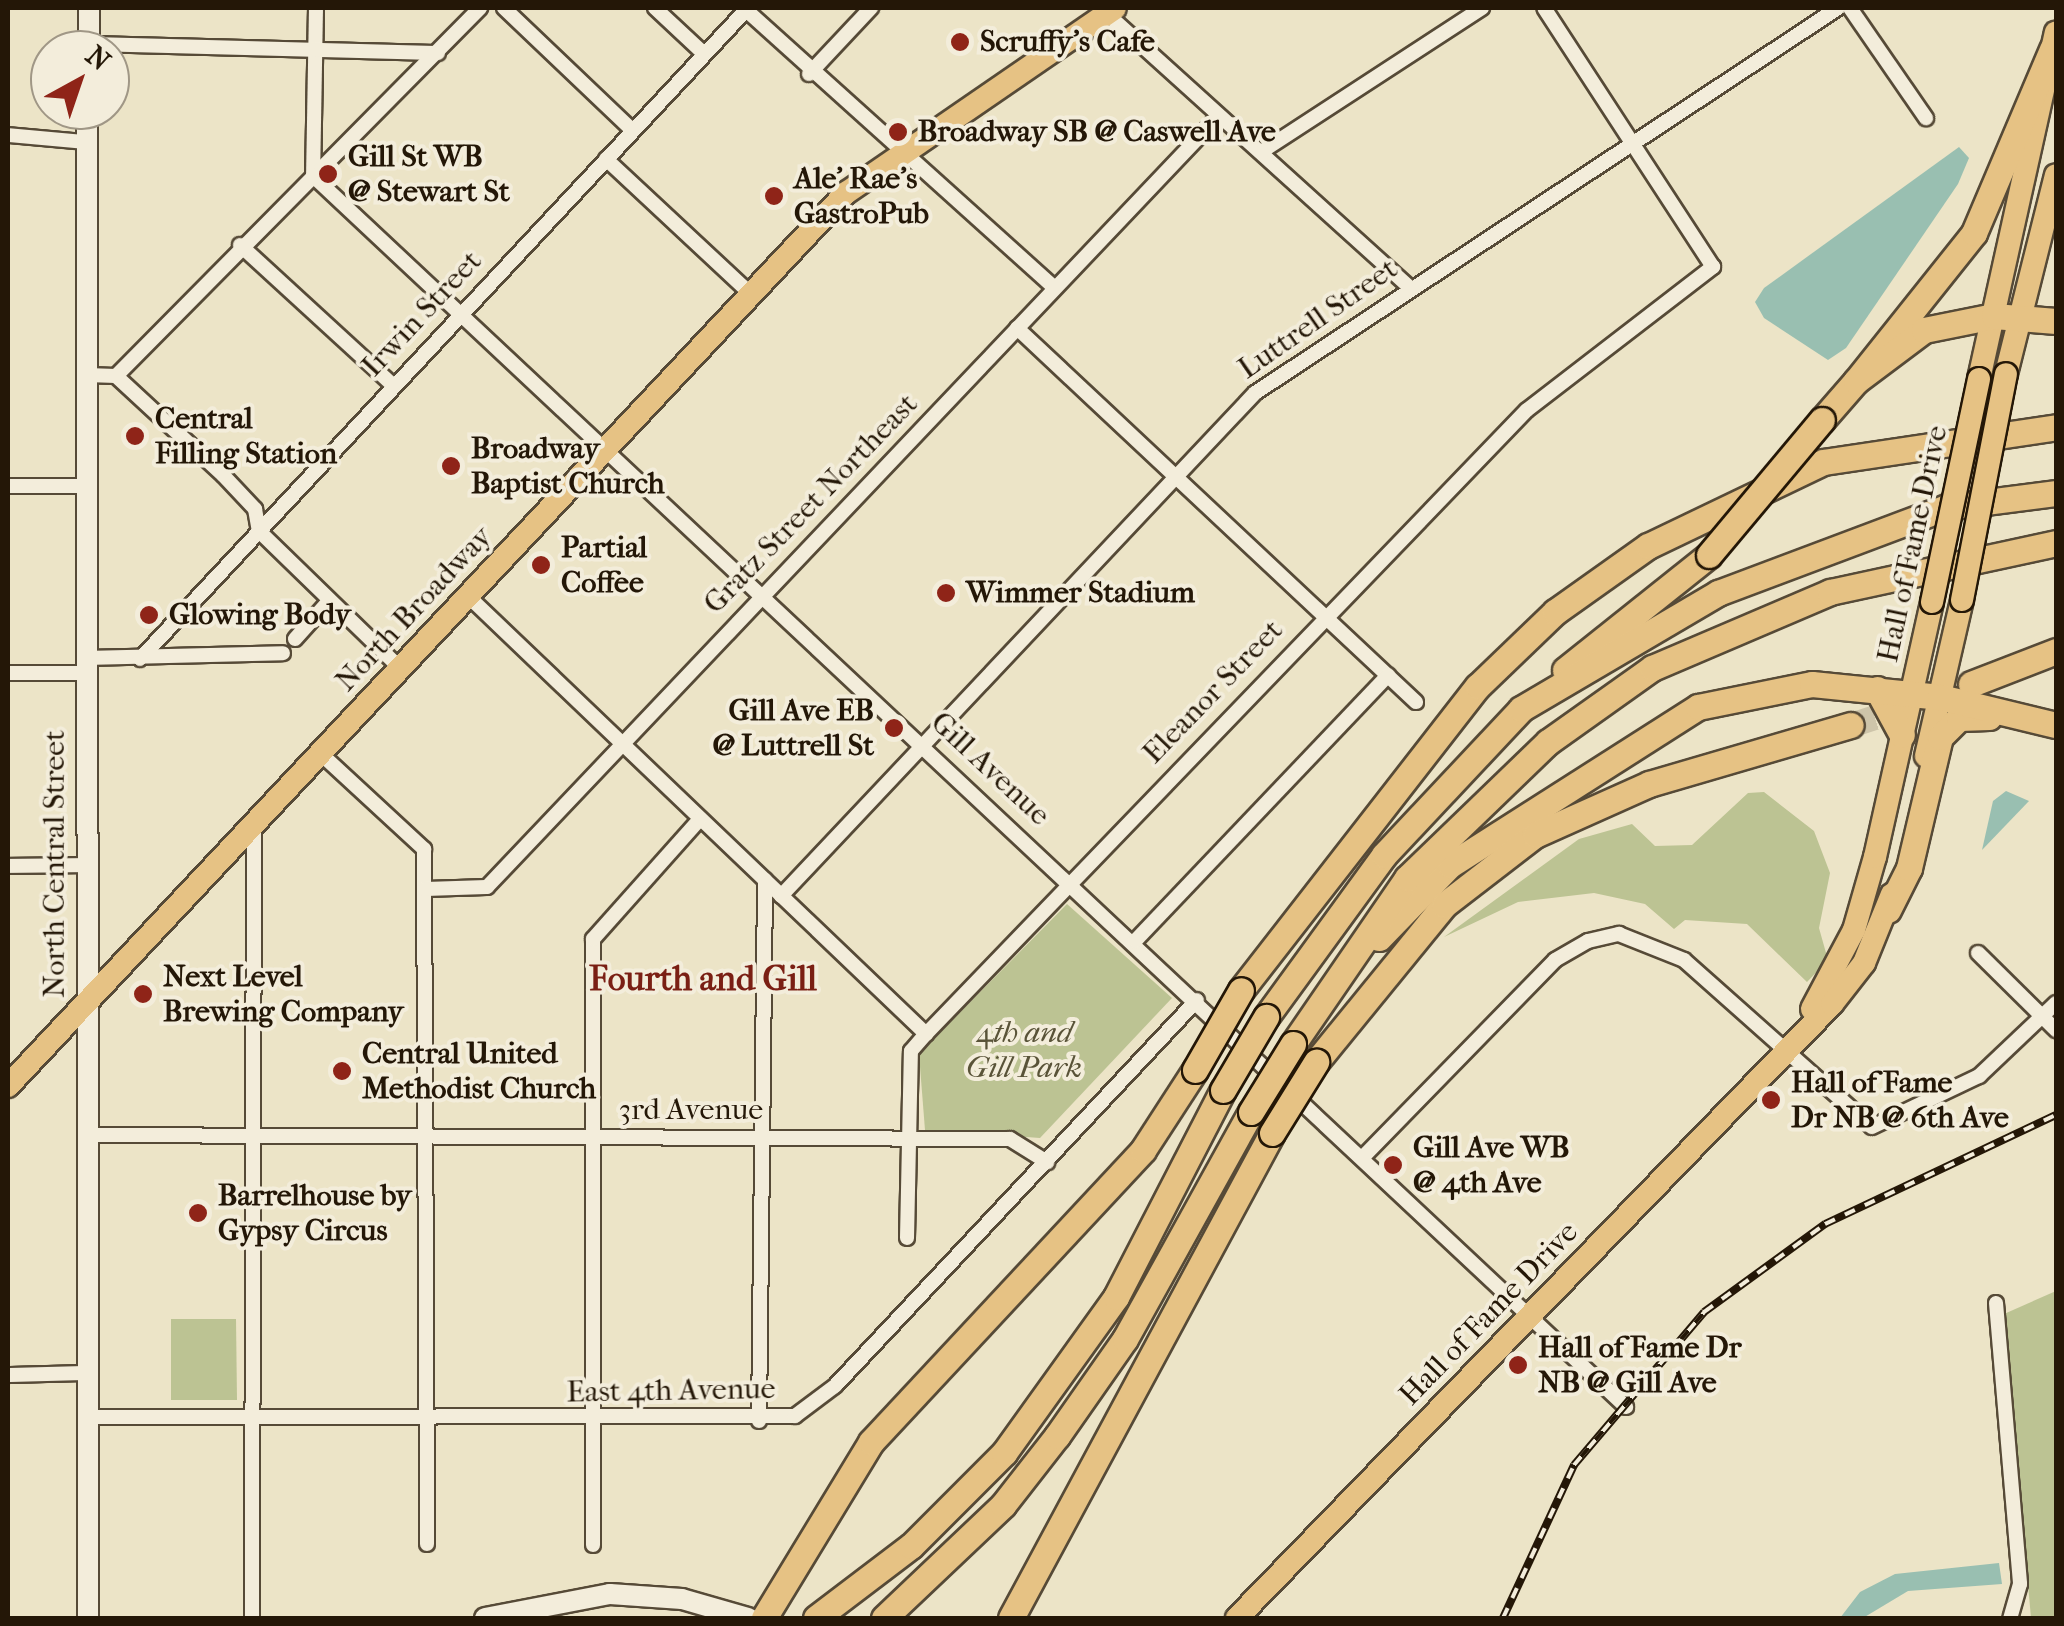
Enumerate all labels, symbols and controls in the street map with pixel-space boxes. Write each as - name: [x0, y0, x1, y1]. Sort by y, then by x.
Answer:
- place label: Scruffy's Cafe: [980, 24, 1155, 60]
- north arrow: [30, 30, 130, 130]
- marker: Scruffy's Cafe: [949, 31, 971, 53]
- text: N: [80, 39, 117, 78]
- place label: Broadway SB @ Caswell Ave: [918, 114, 1276, 150]
- marker: Broadway SB @ Caswell Ave: [887, 121, 909, 143]
- place label: Gill St WB @ Stewart St: [348, 139, 510, 210]
- place label: Ale' Rae’s GastroPub: [794, 161, 929, 232]
- marker: Gill St WB @ Stewart St: [317, 163, 339, 185]
- marker: Ale' Rae’s GastroPub: [763, 185, 785, 207]
- street label: Irwin Street: [355, 244, 489, 384]
- street label: Luttrell Street: [1232, 251, 1404, 387]
- street label: Gratz Street Northeast: [697, 386, 925, 622]
- place label: Central Filling Station: [155, 401, 337, 472]
- street label: Hall of Fame Drive: [1870, 422, 1956, 666]
- marker: Central Filling Station: [124, 425, 146, 447]
- place label: Broadway Baptist Church: [471, 431, 665, 502]
- marker: Broadway Baptist Church: [440, 455, 462, 477]
- street label: North Broadway: [328, 519, 500, 699]
- place label: Partial Coffee: [561, 530, 647, 600]
- marker: Partial Coffee: [530, 554, 552, 576]
- place label: Wimmer Stadium: [966, 575, 1195, 611]
- marker: Wimmer Stadium: [935, 582, 957, 604]
- place label: Glowing Body: [169, 597, 351, 633]
- marker: Glowing Body: [138, 604, 160, 626]
- street label: Eleanor Street: [1136, 613, 1290, 771]
- place label: Gill Ave EB @ Luttrell St: [712, 693, 874, 764]
- street label: Gill Avenue: [923, 705, 1057, 833]
- marker: Gill Ave EB @ Luttrell St: [883, 717, 905, 739]
- street label: North Central Street: [37, 730, 73, 998]
- district label: Fourth and Gill: [589, 958, 817, 1000]
- place label: Next Level Brewing Company: [163, 959, 404, 1030]
- marker: Next Level Brewing Company: [132, 983, 154, 1005]
- park label: 4th and Gill Park: [966, 1015, 1082, 1086]
- place label: Central United Methodist Church: [362, 1036, 596, 1106]
- marker: Central United Methodist Church: [331, 1060, 353, 1082]
- place label: Hall of Fame Dr NB @ 6th Ave: [1791, 1065, 2009, 1136]
- marker: Hall of Fame Dr NB @ 6th Ave: [1760, 1089, 1782, 1111]
- street label: 3rd Avenue: [619, 1092, 763, 1128]
- place label: Gill Ave WB @ 4th Ave: [1413, 1130, 1570, 1200]
- marker: Gill Ave WB @ 4th Ave: [1382, 1154, 1404, 1176]
- place label: Barrelhouse by Gypsy Circus: [218, 1178, 412, 1248]
- marker: Barrelhouse by Gypsy Circus: [187, 1202, 209, 1224]
- street label: Hall of Fame Drive: [1392, 1215, 1586, 1413]
- place label: Hall of Fame Dr NB @ Gill Ave: [1538, 1330, 1741, 1400]
- marker: Hall of Fame Dr NB @ Gill Ave: [1507, 1354, 1529, 1376]
- street label: East 4th Avenue: [566, 1371, 776, 1411]

